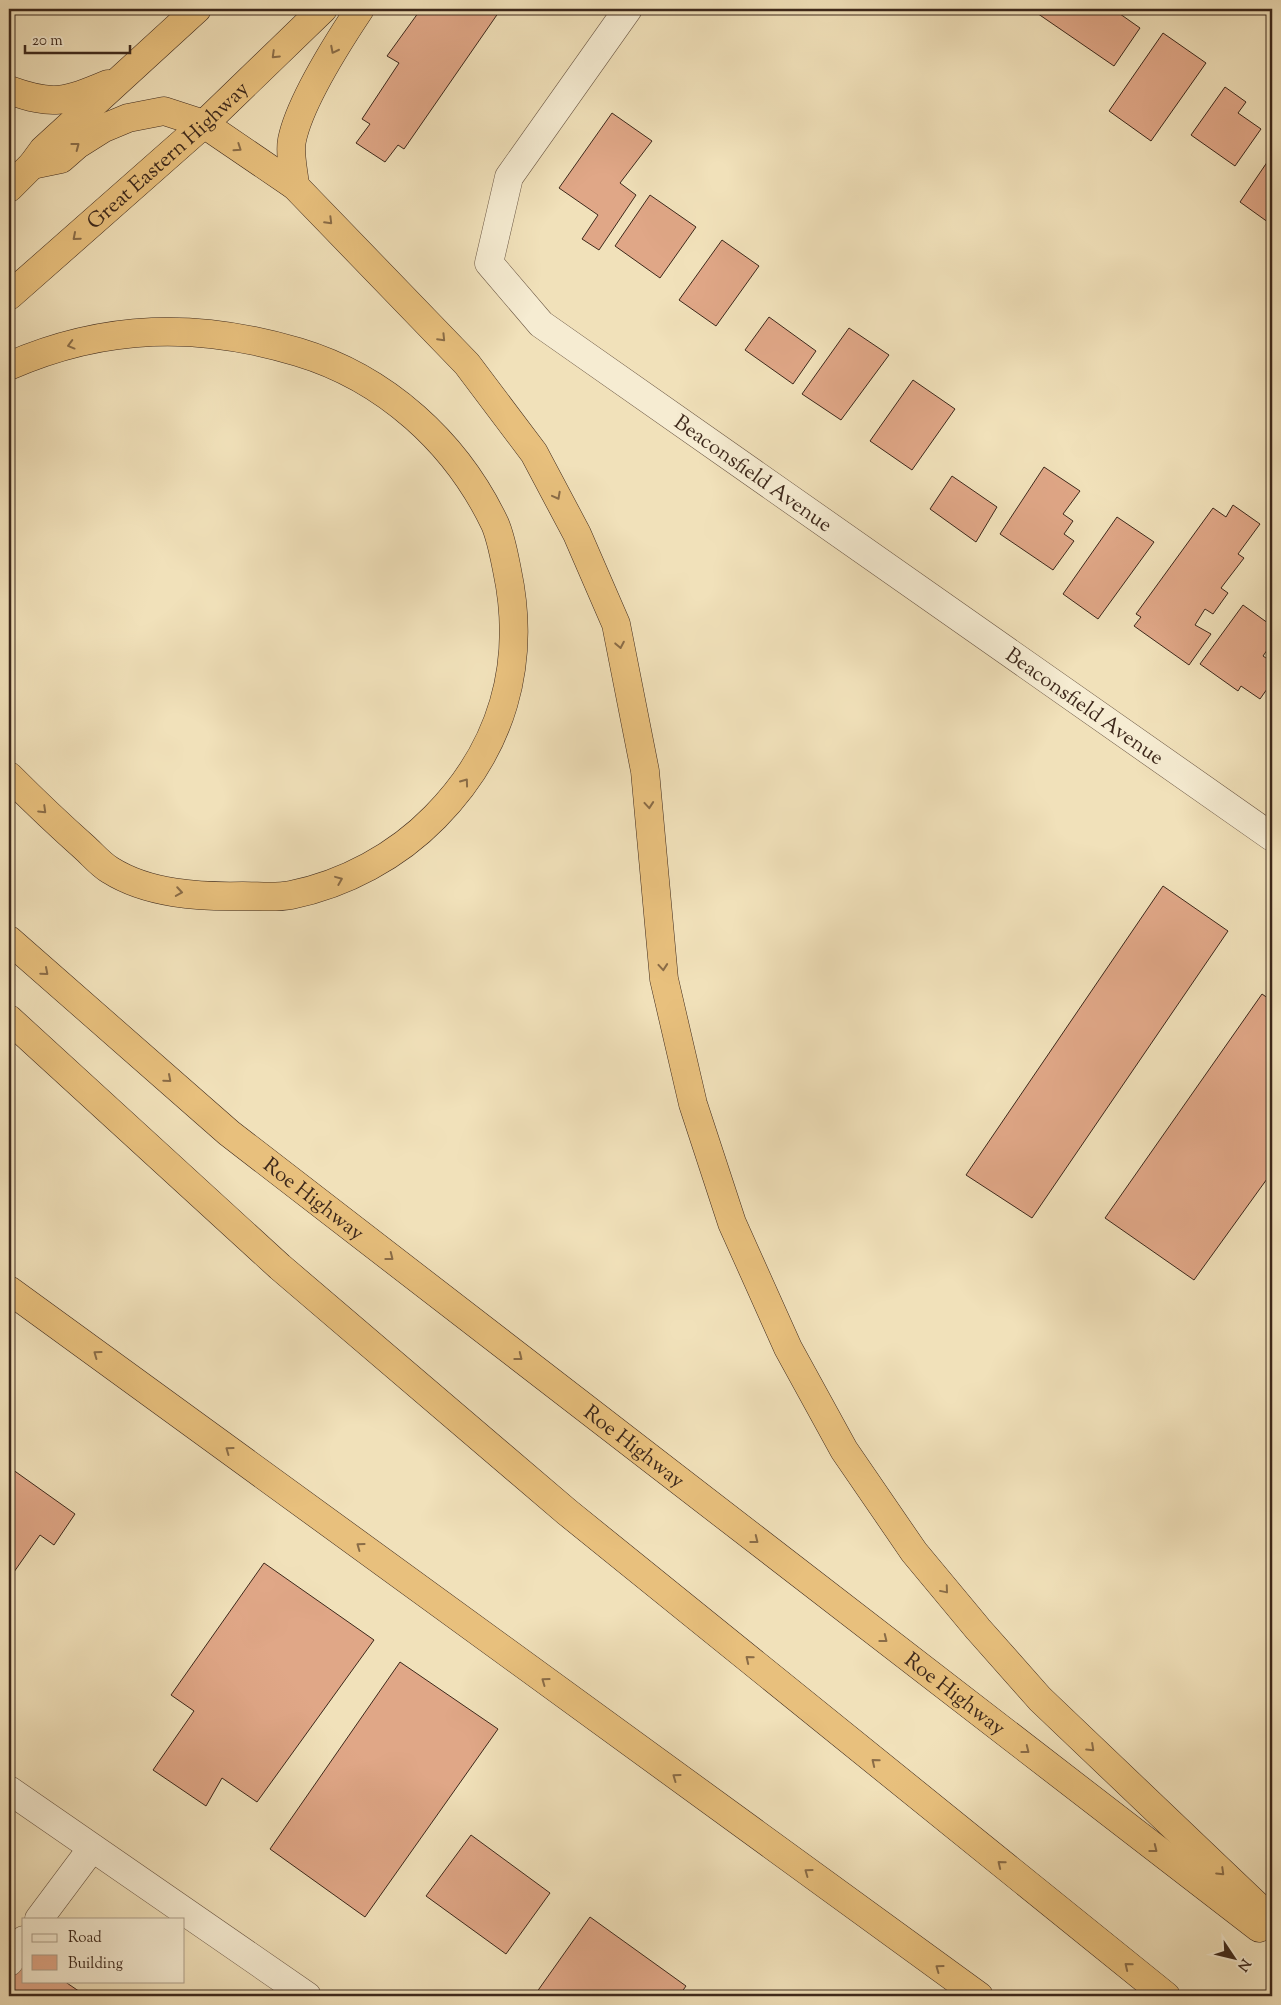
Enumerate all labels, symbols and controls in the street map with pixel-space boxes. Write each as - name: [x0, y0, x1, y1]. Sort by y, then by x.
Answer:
- scale bar: [25, 22, 130, 54]
- text: 20 m: [32, 31, 63, 52]
- one-way arrow: [330, 45, 340, 54]
- one-way arrow: [272, 49, 281, 58]
- street label: Great Eastern Highway: [81, 75, 257, 238]
- one-way arrow: [232, 142, 242, 151]
- one-way arrow: [70, 144, 79, 152]
- one-way arrow: [323, 215, 332, 224]
- one-way arrow: [72, 232, 81, 241]
- one-way arrow: [436, 332, 445, 341]
- one-way arrow: [67, 340, 75, 350]
- street label: Beaconsfield Avenue: [667, 409, 838, 541]
- one-way arrow: [551, 491, 561, 500]
- one-way arrow: [614, 641, 625, 650]
- street label: Beaconsfield Avenue: [999, 641, 1169, 774]
- one-way arrow: [459, 778, 468, 787]
- one-way arrow: [643, 801, 654, 809]
- one-way arrow: [38, 804, 47, 813]
- one-way arrow: [334, 875, 342, 885]
- one-way arrow: [175, 886, 183, 897]
- one-way arrow: [657, 963, 668, 971]
- one-way arrow: [40, 966, 49, 975]
- one-way arrow: [162, 1073, 171, 1082]
- street label: Roe Highway: [256, 1151, 370, 1249]
- one-way arrow: [384, 1252, 393, 1260]
- one-way arrow: [93, 1351, 103, 1360]
- one-way arrow: [513, 1351, 522, 1359]
- street label: Roe Highway: [576, 1399, 691, 1497]
- one-way arrow: [225, 1447, 235, 1456]
- one-way arrow: [749, 1534, 758, 1542]
- one-way arrow: [356, 1543, 366, 1552]
- one-way arrow: [940, 1584, 948, 1593]
- one-way arrow: [878, 1634, 887, 1642]
- street label: Roe Highway: [897, 1646, 1011, 1744]
- one-way arrow: [746, 1657, 755, 1665]
- one-way arrow: [541, 1678, 551, 1687]
- one-way arrow: [1085, 1742, 1094, 1751]
- one-way arrow: [1020, 1744, 1029, 1752]
- one-way arrow: [872, 1759, 881, 1767]
- one-way arrow: [672, 1774, 682, 1783]
- one-way arrow: [1148, 1843, 1158, 1852]
- one-way arrow: [998, 1861, 1007, 1870]
- one-way arrow: [1216, 1866, 1225, 1875]
- one-way arrow: [804, 1869, 813, 1879]
- legend: [22, 1918, 185, 1982]
- text: Road: [68, 1928, 102, 1949]
- north arrow: [1208, 1932, 1258, 1982]
- text: Building: [68, 1954, 123, 1975]
- text: N: [1232, 1954, 1254, 1975]
- one-way arrow: [1125, 1963, 1134, 1971]
- one-way arrow: [935, 1965, 945, 1974]

